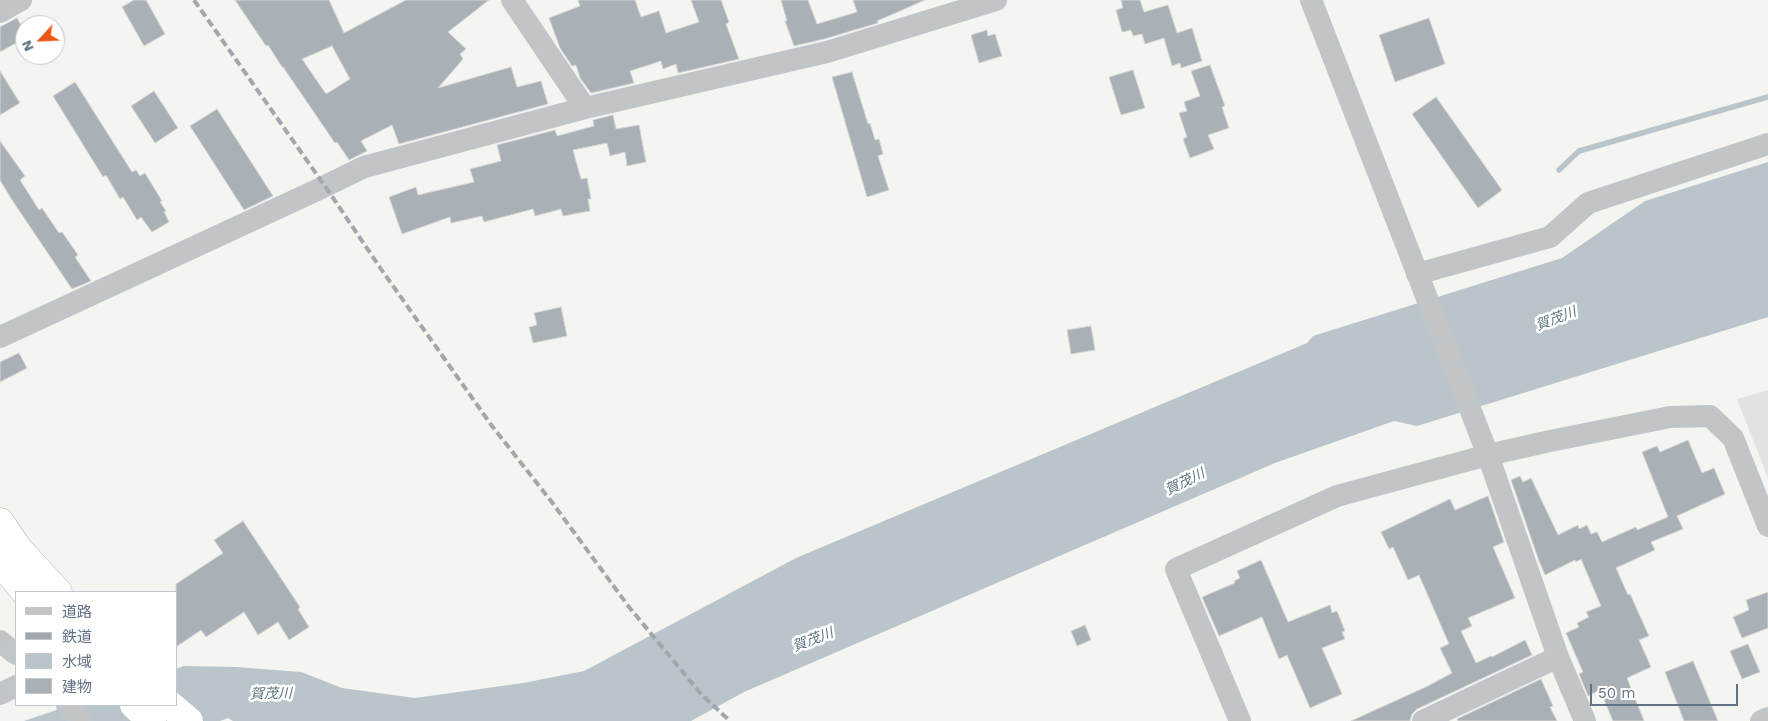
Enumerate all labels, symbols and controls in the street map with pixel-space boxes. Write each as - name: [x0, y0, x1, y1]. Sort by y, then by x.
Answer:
- north arrow: [15, 15, 65, 65]
- text: N: [18, 38, 37, 54]
- water label: 賀茂川: [1533, 304, 1579, 334]
- water label: 賀茂川: [1162, 465, 1208, 499]
- legend: [15, 591, 178, 706]
- text: 道路: [62, 603, 92, 621]
- water label: 賀茂川: [790, 625, 836, 655]
- text: 鉄道: [62, 628, 92, 646]
- text: 水域: [62, 653, 92, 671]
- scale bar: [1593, 674, 1740, 706]
- text: 建物: [62, 678, 92, 696]
- text: 50 m: [1598, 684, 1635, 702]
- water label: 賀茂川: [250, 685, 292, 703]

